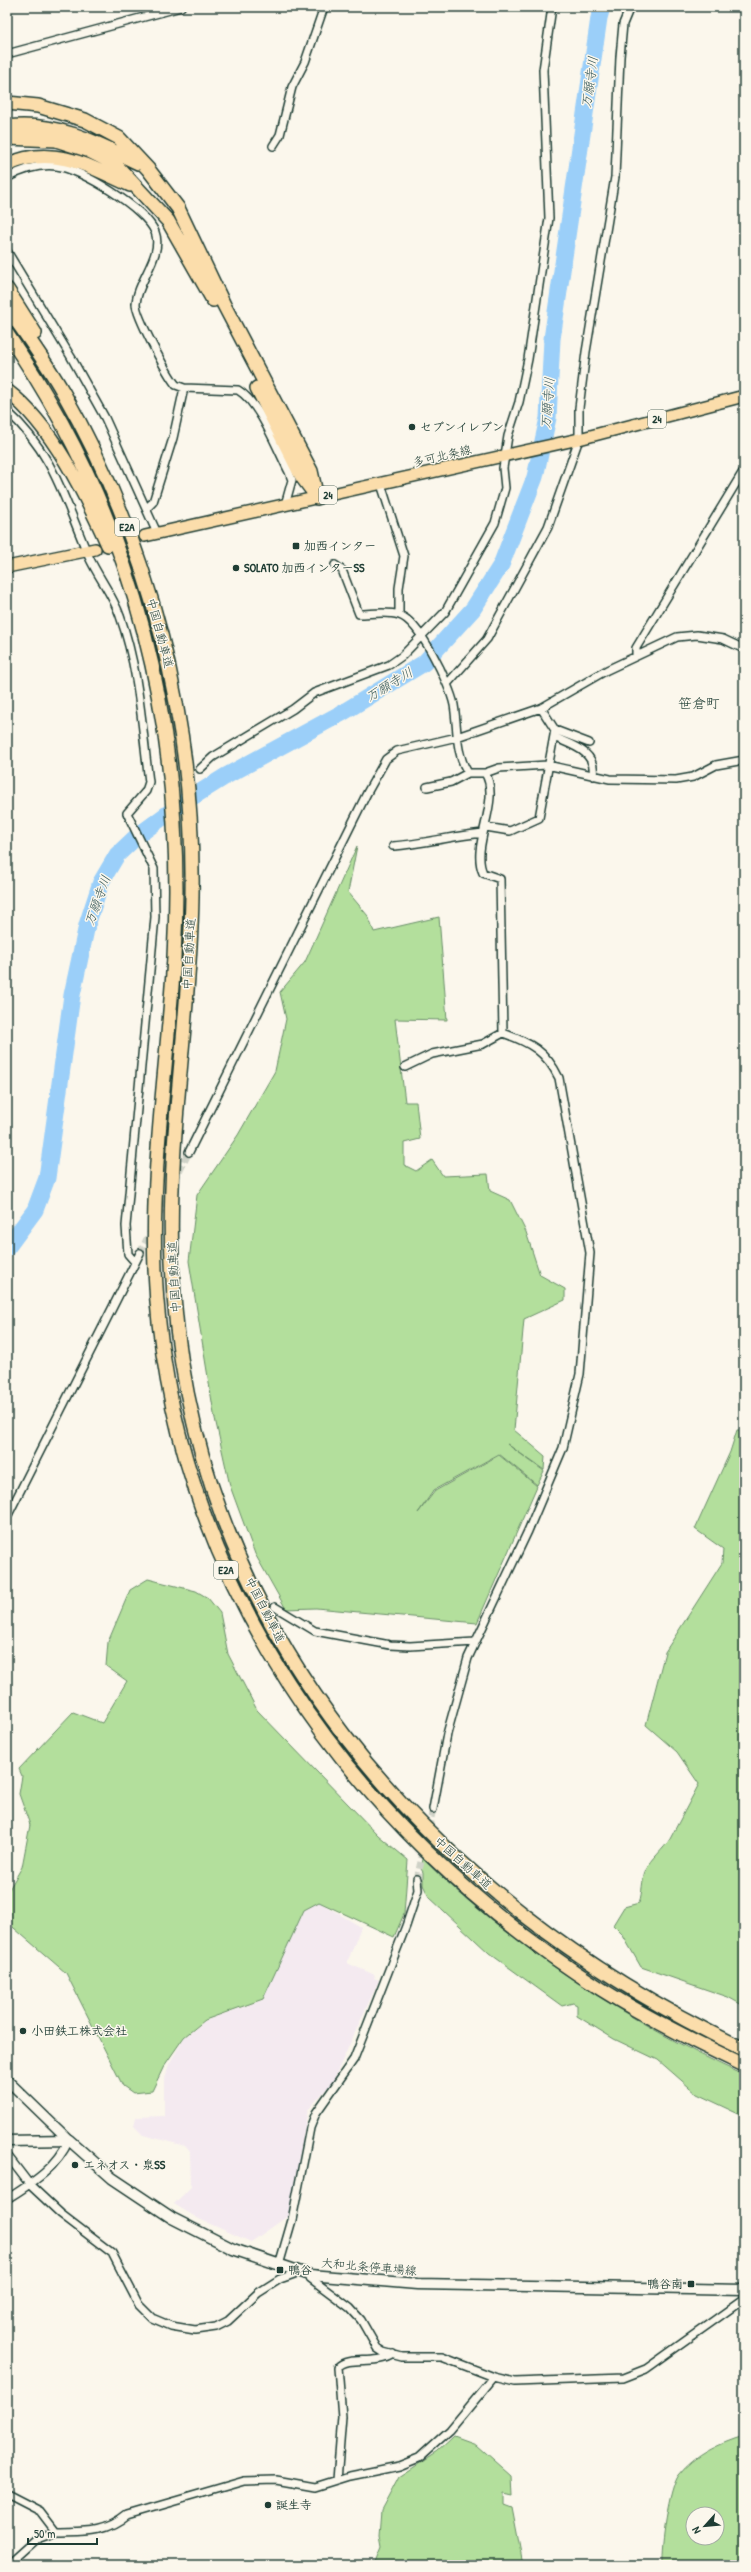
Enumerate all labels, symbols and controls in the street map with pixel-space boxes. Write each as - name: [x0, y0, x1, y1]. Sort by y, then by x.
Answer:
- water label: 万願寺川: [576, 55, 602, 109]
- water label: 万願寺川: [536, 376, 558, 430]
- road number: 24: [648, 410, 666, 428]
- place label: セブンイレブン: [420, 418, 504, 435]
- marker: セブンイレブン: [407, 422, 417, 432]
- street label: 多可北条線: [411, 440, 473, 471]
- road number: 24: [319, 486, 337, 504]
- road number: E2A: [115, 518, 139, 536]
- place label: 加西インター: [304, 537, 376, 554]
- marker: 加西インター: [291, 541, 301, 551]
- place label: SOLATO 加西インターSS: [244, 559, 365, 576]
- marker: SOLATO 加西インターSS: [231, 563, 241, 573]
- street label: 中国自動車道: [143, 596, 178, 670]
- water label: 万願寺川: [362, 663, 416, 705]
- district label: 笹倉町: [678, 693, 720, 712]
- water label: 万願寺川: [80, 872, 114, 928]
- street label: 中国自動車道: [178, 918, 199, 990]
- street label: 中国自動車道: [163, 1241, 184, 1313]
- road number: E2A: [214, 1561, 238, 1579]
- street label: 中国自動車道: [242, 1574, 289, 1646]
- street label: 中国自動車道: [431, 1832, 496, 1893]
- place label: 小田鉄工株式会社: [31, 2022, 127, 2039]
- marker: 小田鉄工株式会社: [18, 2026, 28, 2036]
- place label: エネオス・泉SS: [83, 2156, 166, 2173]
- marker: エネオス・泉SS: [70, 2160, 80, 2170]
- street label: 大和北条停車場線: [320, 2254, 418, 2279]
- place label: 鴨谷: [288, 2261, 312, 2278]
- marker: 鴨谷: [275, 2265, 285, 2275]
- place label: 鴨谷南: [647, 2275, 683, 2292]
- marker: 鴨谷南: [686, 2279, 696, 2289]
- place label: 誕生寺: [276, 2496, 312, 2513]
- marker: 誕生寺: [263, 2500, 273, 2510]
- north arrow: [685, 2506, 725, 2546]
- scale bar: [28, 2520, 97, 2546]
- text: 50 m: [34, 2525, 55, 2542]
- text: N: [688, 2525, 704, 2536]

